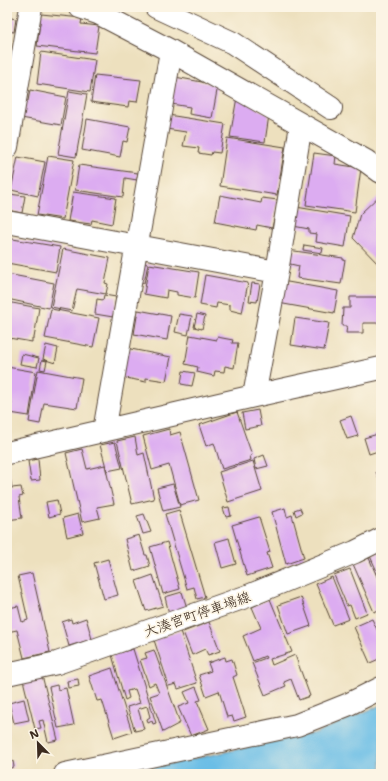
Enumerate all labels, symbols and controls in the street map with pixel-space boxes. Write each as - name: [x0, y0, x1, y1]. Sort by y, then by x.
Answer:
- street label: 大湊宮町停車場線: [141, 587, 253, 641]
- north arrow: [18, 723, 58, 763]
- text: N: [27, 726, 41, 743]

